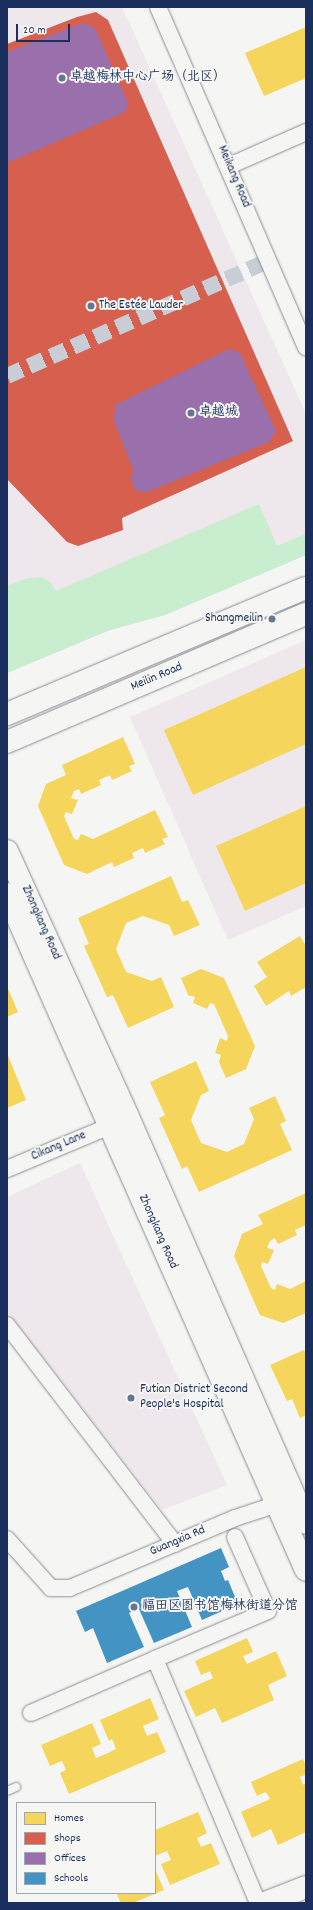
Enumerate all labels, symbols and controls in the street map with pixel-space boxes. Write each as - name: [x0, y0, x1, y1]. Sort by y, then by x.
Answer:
- scale bar: [18, 16, 72, 42]
- text: 20 m: [23, 22, 46, 39]
- place label: 卓越梅林中心广场（北区）: [70, 70, 226, 86]
- marker: 卓越梅林中心广场（北区）: [57, 73, 67, 83]
- street label: Meikang Road: [213, 144, 253, 210]
- place label: The Estée Lauder: [99, 298, 183, 314]
- marker: The Estée Lauder: [86, 301, 96, 311]
- place label: 卓越城: [199, 405, 238, 421]
- marker: 卓越城: [186, 408, 196, 418]
- place label: Shangmeilin: [205, 611, 263, 627]
- marker: Shangmeilin: [266, 613, 278, 625]
- street label: Meilin Road: [129, 660, 185, 696]
- street label: Zhongkang Road: [17, 883, 63, 963]
- street label: Cikang Lane: [29, 1128, 89, 1166]
- street label: Zhongkang Road: [134, 1192, 180, 1272]
- place label: Futian District Second People's Hospital: [140, 1383, 248, 1414]
- marker: Futian District Second People's Hospital: [125, 1392, 137, 1404]
- street label: Guangxia Rd: [148, 1523, 208, 1561]
- place label: 福田区图书馆梅林街道分馆: [142, 1599, 298, 1615]
- marker: 福田区图书馆梅林街道分馆: [129, 1602, 139, 1612]
- legend: [16, 1802, 156, 1894]
- text: Homes: [54, 1810, 84, 1827]
- text: Shops: [54, 1830, 81, 1847]
- text: Offices: [54, 1850, 86, 1867]
- text: Schools: [54, 1870, 88, 1887]

